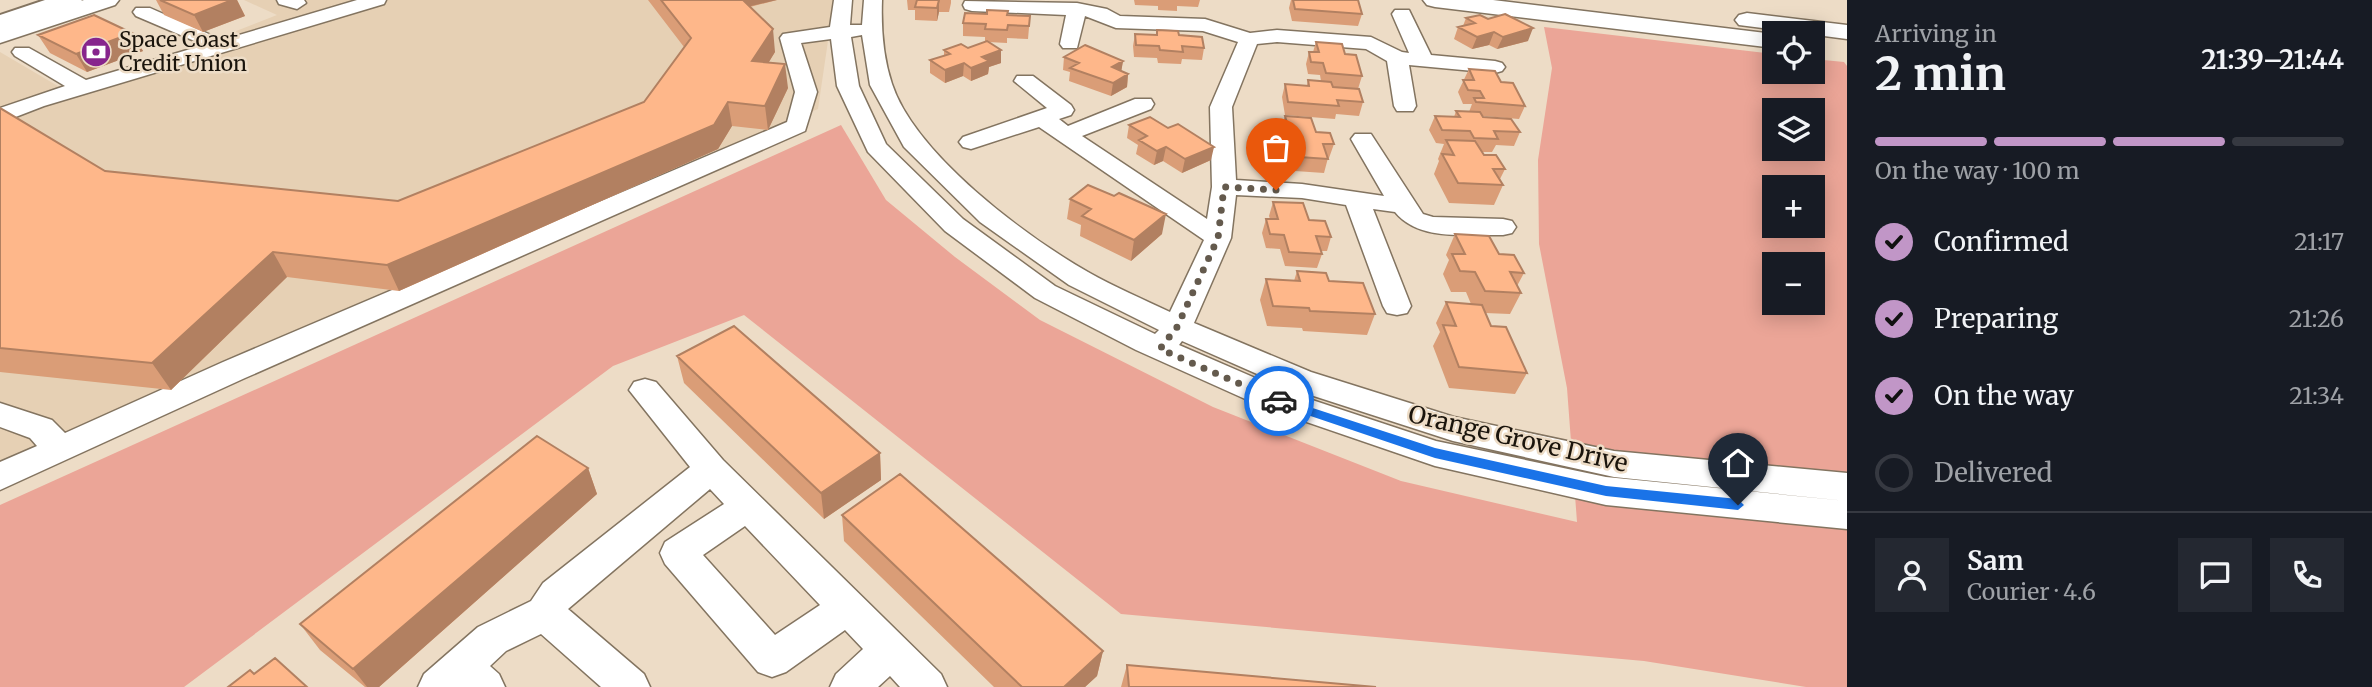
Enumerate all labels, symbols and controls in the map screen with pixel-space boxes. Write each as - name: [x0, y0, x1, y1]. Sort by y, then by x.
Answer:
- text: Arriving in: [1875, 19, 1997, 48]
- map controls: [1762, 21, 1825, 315]
- button: locate: [1762, 21, 1825, 84]
- place label: Space Coast Credit Union: [119, 26, 247, 77]
- bank icon: Space Coast Credit Union: [79, 35, 113, 69]
- text: 21:39–21:44: [2201, 43, 2344, 76]
- text: 2 min: [1875, 45, 2006, 103]
- button: layers: [1762, 98, 1825, 161]
- pin: [1246, 118, 1306, 190]
- icon: bag: [1257, 129, 1295, 167]
- text: On the way · 100 m: [1875, 156, 2080, 185]
- button: +: [1762, 175, 1825, 238]
- icon: check: [1875, 223, 1913, 261]
- text: Confirmed: [1934, 225, 2069, 258]
- text: 21:17: [2294, 227, 2344, 256]
- button: −: [1762, 252, 1825, 315]
- icon: check: [1875, 300, 1913, 338]
- text: Preparing: [1934, 302, 2058, 335]
- text: 21:26: [2289, 304, 2344, 333]
- courier: [1244, 366, 1314, 436]
- icon: check: [1875, 377, 1913, 415]
- text: On the way: [1934, 379, 2074, 412]
- text: 21:34: [2289, 381, 2344, 410]
- icon: car: [1260, 382, 1298, 420]
- street label: Orange Grove Drive: [1406, 398, 1631, 479]
- pin: [1708, 433, 1768, 505]
- icon: home: [1719, 444, 1757, 482]
- text: Delivered: [1934, 456, 2053, 489]
- button: person: [1875, 538, 1949, 612]
- button: chat: [2178, 538, 2252, 612]
- button: phone: [2270, 538, 2344, 612]
- text: Sam: [1967, 544, 2024, 577]
- text: Courier · 4.6: [1967, 577, 2096, 606]

